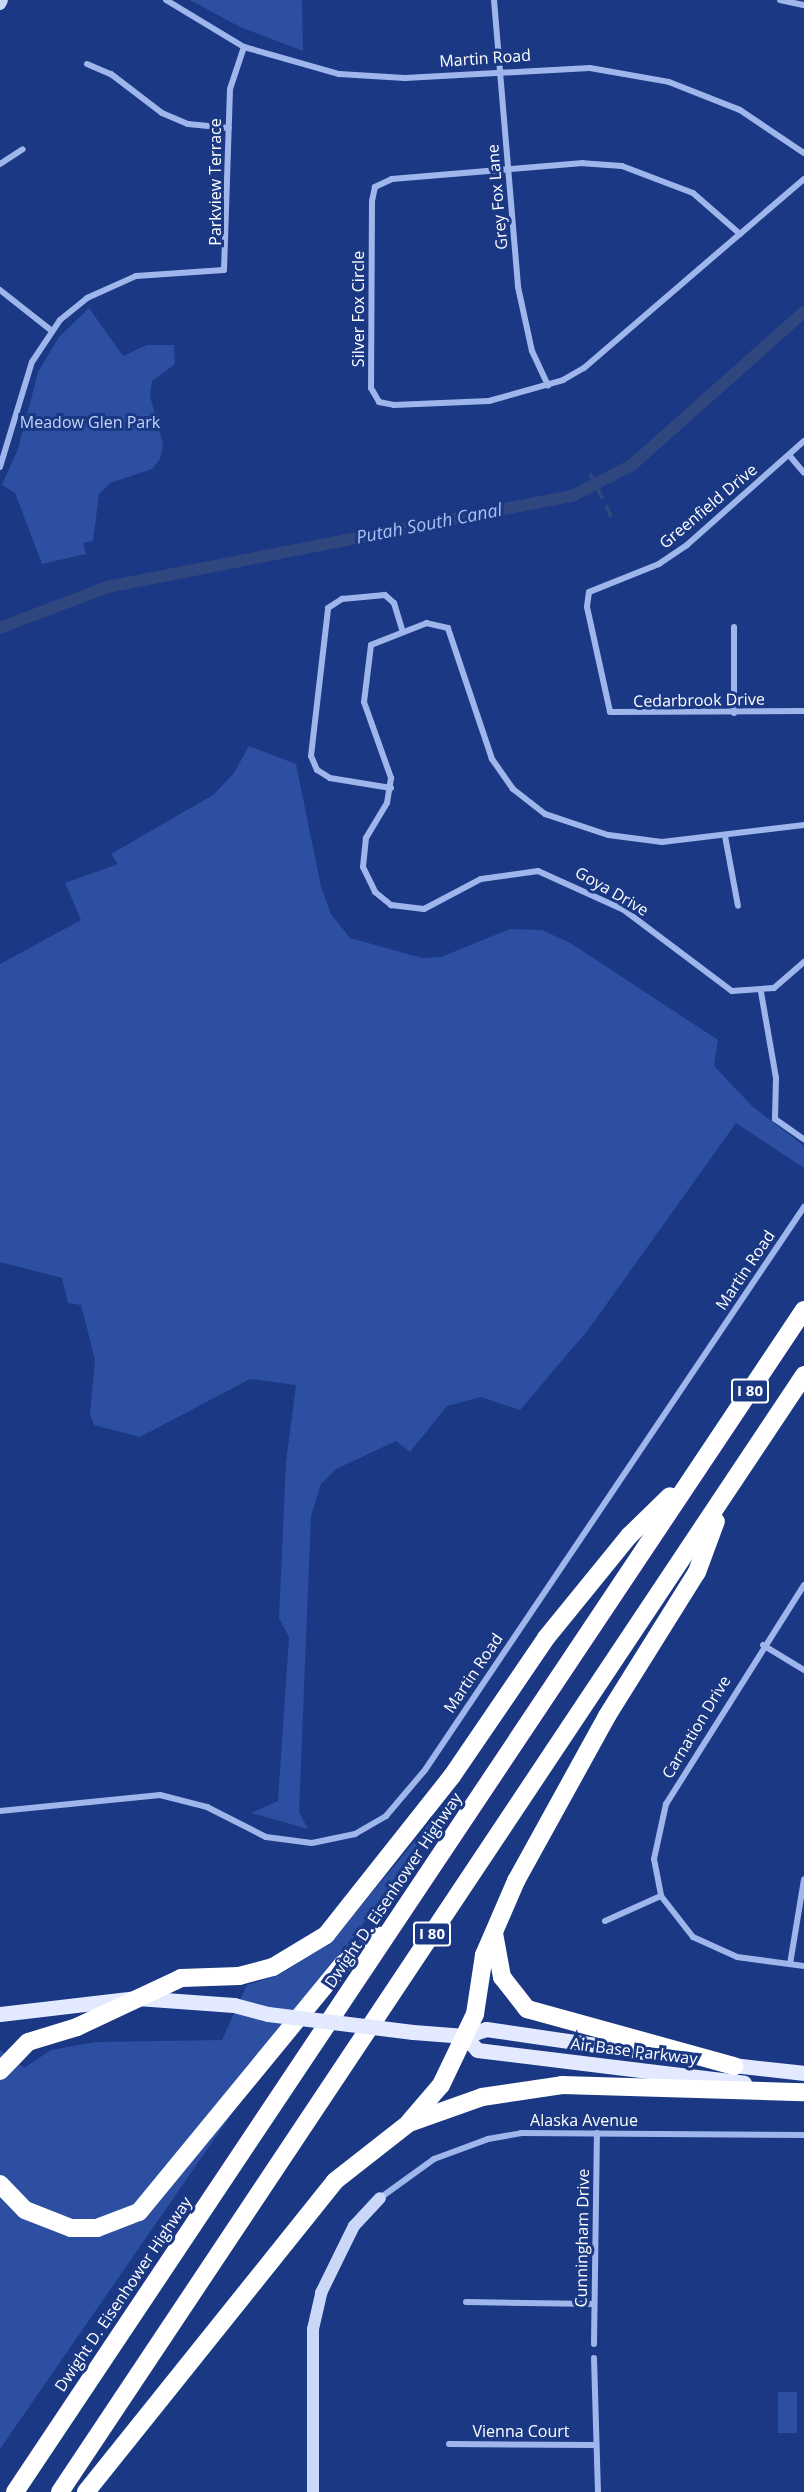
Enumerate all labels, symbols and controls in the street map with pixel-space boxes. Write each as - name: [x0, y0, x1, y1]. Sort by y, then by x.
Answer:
- street label: Martin Road: [439, 45, 531, 71]
- street label: Parkview Terrace: [205, 118, 225, 246]
- street label: Grey Fox Lane: [483, 143, 511, 251]
- street label: Silver Fox Circle: [348, 251, 368, 367]
- park label: Meadow Glen Park: [20, 412, 160, 432]
- street label: Greenfield Drive: [655, 460, 761, 552]
- water label: Putah South Canal: [354, 498, 504, 548]
- street label: Cedarbrook Drive: [633, 689, 765, 711]
- street label: Goya Drive: [572, 862, 652, 920]
- street label: Martin Road: [711, 1227, 779, 1313]
- road number: I 80: [730, 1379, 770, 1403]
- street label: Martin Road: [439, 1630, 507, 1716]
- street label: Carnation Drive: [658, 1672, 734, 1782]
- street label: Dwight D. Eisenhower Highway: [320, 1789, 466, 1991]
- road number: I 80: [412, 1922, 452, 1946]
- street label: Air Base Parkway: [570, 2034, 698, 2068]
- street label: Alaska Avenue: [530, 2110, 638, 2130]
- street label: Cunningham Drive: [571, 2168, 593, 2308]
- street label: Dwight D. Eisenhower Highway: [50, 2193, 196, 2395]
- street label: Vienna Court: [473, 2421, 569, 2441]

